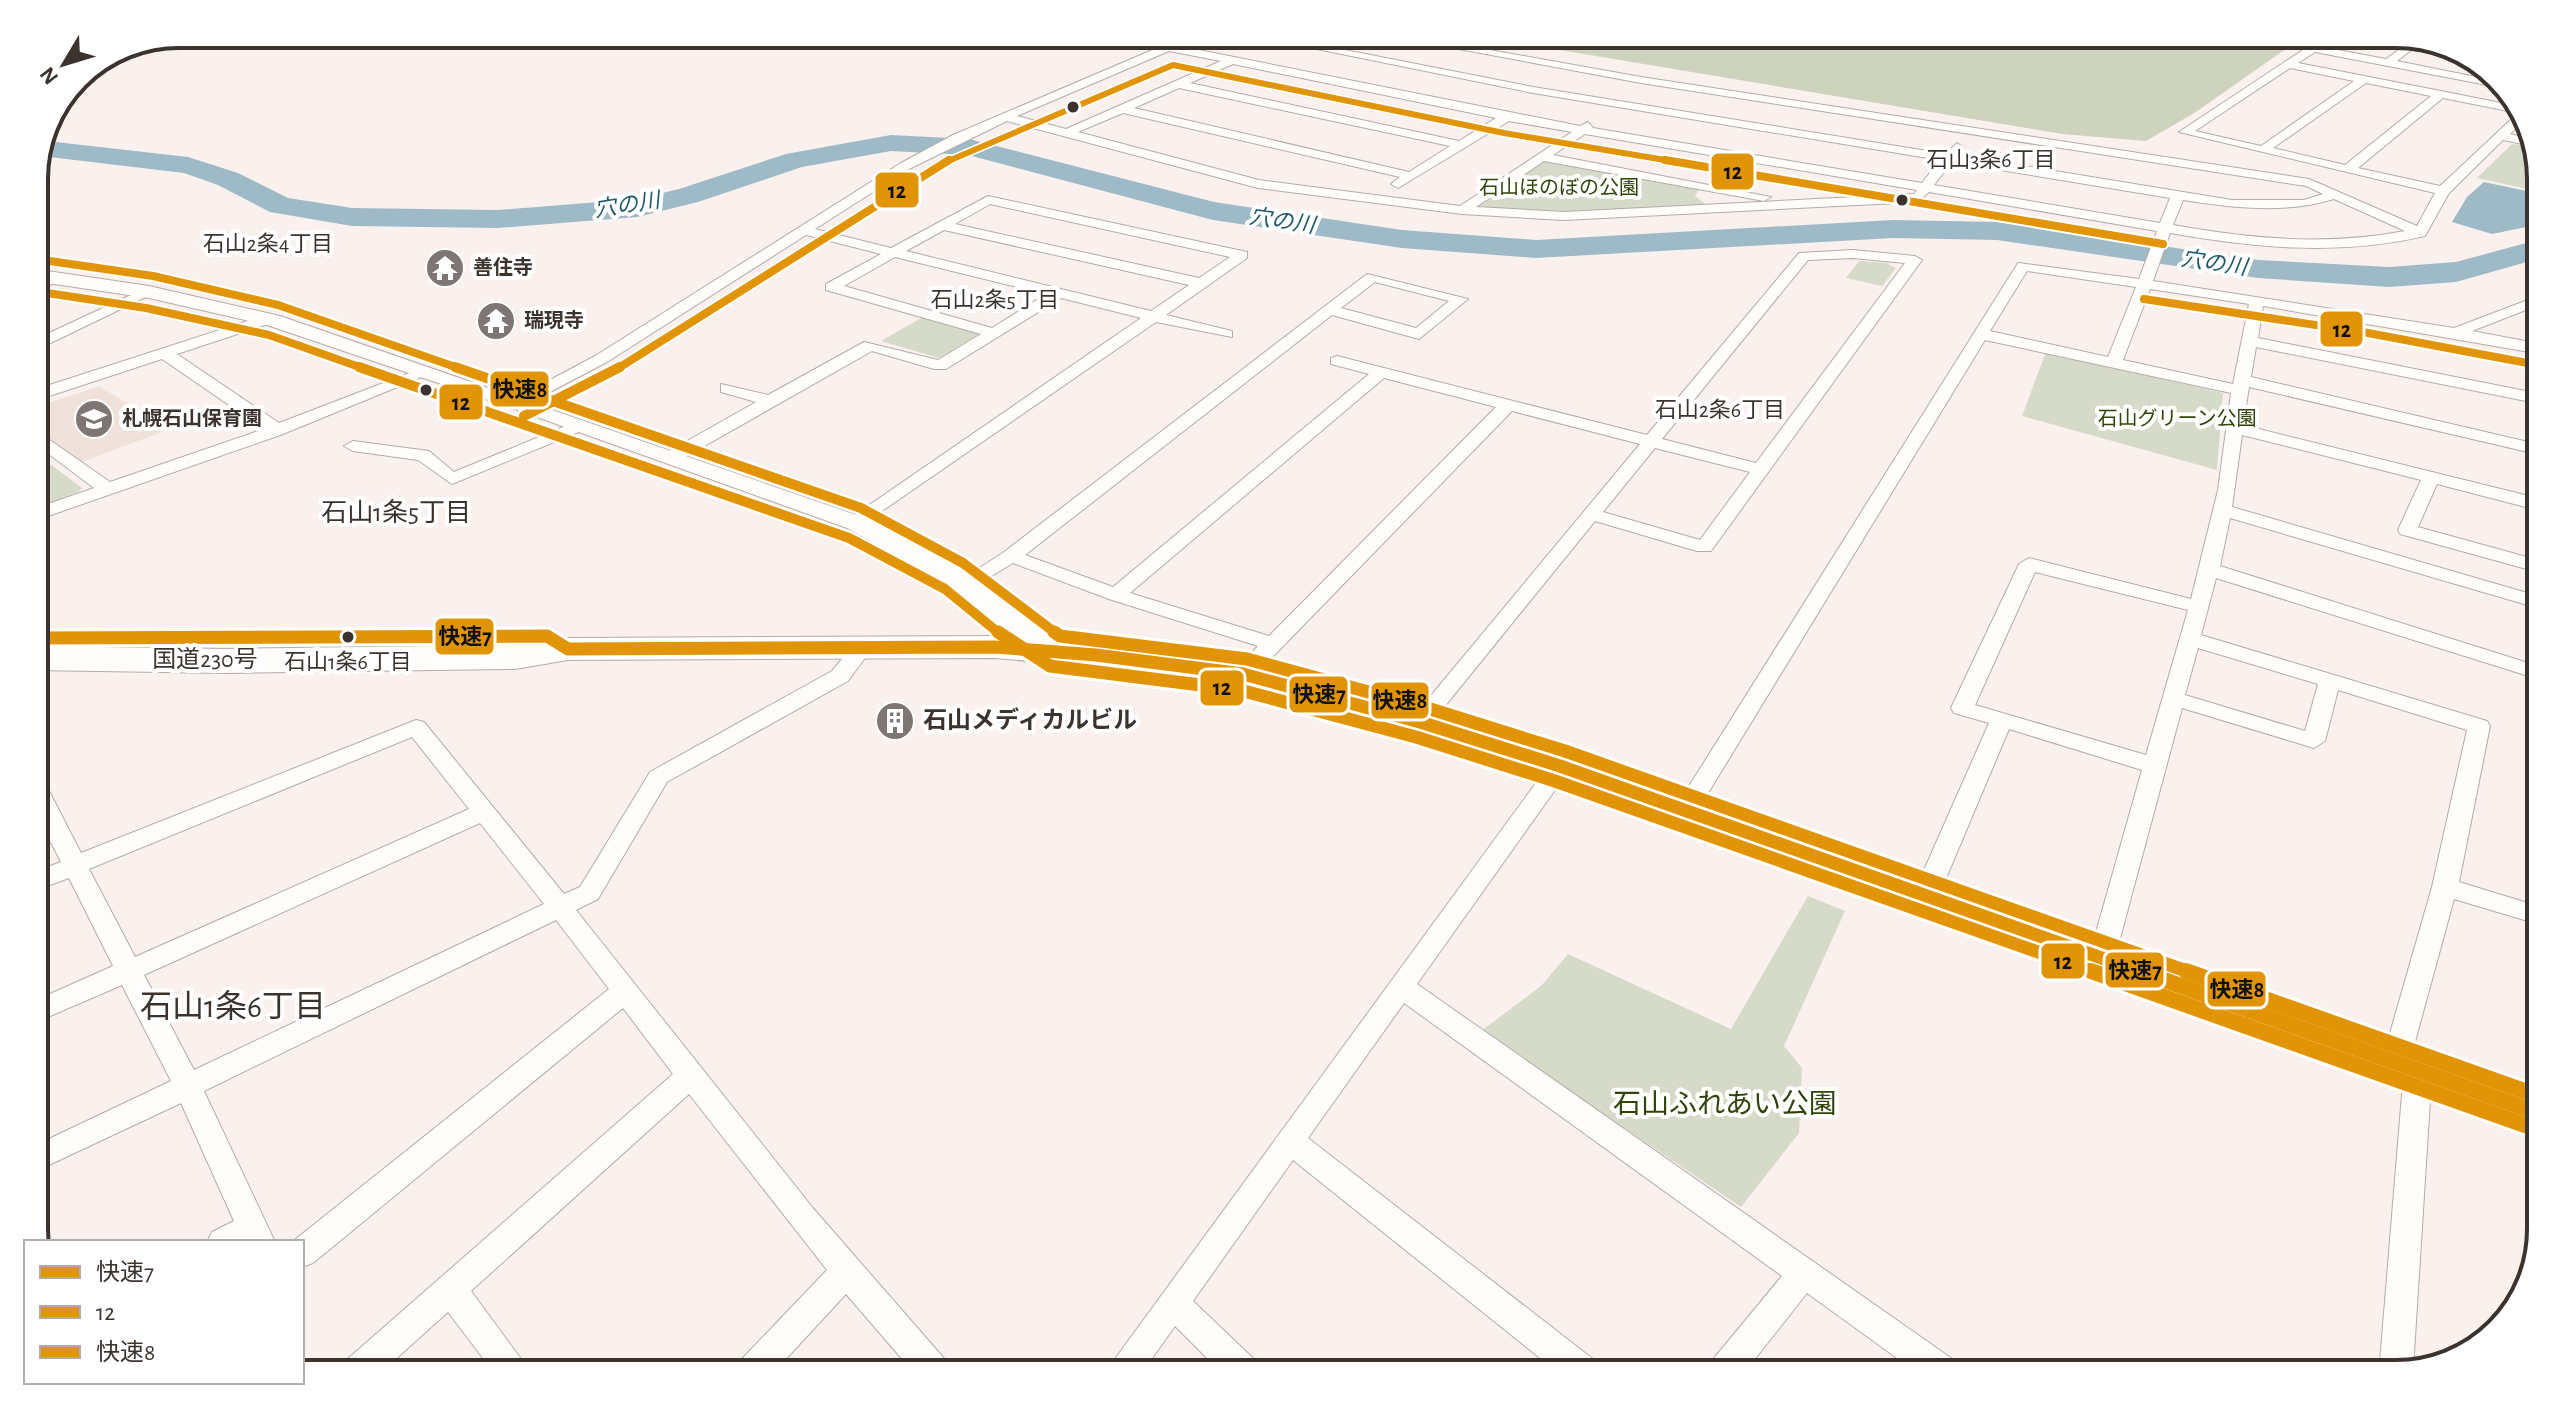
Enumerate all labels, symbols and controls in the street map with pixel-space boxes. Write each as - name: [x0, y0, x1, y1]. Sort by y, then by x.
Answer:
- north arrow: [24, 24, 104, 104]
- text: N: [36, 63, 62, 88]
- unlabelled marker: [1065, 99, 1081, 115]
- district label: 石山3条6丁目: [1926, 148, 2056, 171]
- line badge: 12: [1710, 152, 1755, 191]
- text: 12: [1724, 161, 1742, 183]
- line badge: 12: [874, 171, 920, 209]
- park label: 石山ほのぼの公園: [1479, 177, 1639, 198]
- text: 12: [888, 180, 906, 202]
- water label: 穴の川: [593, 188, 663, 221]
- unlabelled marker: [1894, 192, 1910, 208]
- water label: 穴の川: [1248, 205, 1318, 237]
- district label: 石山2条4丁目: [203, 232, 333, 255]
- temple icon: 善住寺: [424, 247, 466, 289]
- water label: 穴の川: [2180, 247, 2250, 279]
- place label: 善住寺: [473, 256, 533, 278]
- district label: 石山2条5丁目: [930, 288, 1060, 311]
- temple icon: 瑞現寺: [475, 300, 517, 342]
- place label: 瑞現寺: [524, 310, 584, 331]
- line badge: 12: [2319, 310, 2364, 348]
- text: 12: [2333, 319, 2351, 341]
- line badge: 快速8: [489, 370, 550, 408]
- text: 快速8: [493, 378, 547, 401]
- unlabelled marker: [418, 382, 434, 398]
- line badge: 12: [438, 383, 484, 421]
- text: 12: [452, 392, 470, 414]
- school or university icon: 札幌石山保育園: [73, 398, 115, 440]
- district label: 石山2条6丁目: [1655, 398, 1785, 421]
- place label: 札幌石山保育園: [122, 408, 262, 429]
- park label: 石山グリーン公園: [2098, 408, 2257, 429]
- district label: 石山1条5丁目: [321, 498, 471, 526]
- line badge: 快速7: [434, 617, 495, 656]
- text: 快速7: [438, 625, 492, 648]
- marker: 石山1条6丁目: [340, 629, 356, 645]
- street label: 国道230号: [152, 646, 258, 672]
- place label: 石山1条6丁目: [284, 650, 412, 673]
- line badge: 12: [1199, 669, 1245, 707]
- line badge: 快速7: [1288, 675, 1349, 714]
- text: 12: [1213, 677, 1231, 699]
- line badge: 快速8: [1370, 681, 1430, 720]
- text: 快速7: [1292, 683, 1346, 706]
- text: 快速8: [1373, 689, 1427, 712]
- building icon: 石山メディカルビル: [874, 700, 916, 742]
- place label: 石山メディカルビル: [923, 707, 1137, 733]
- line badge: 12: [2040, 942, 2086, 980]
- text: 12: [2054, 951, 2072, 973]
- line badge: 快速7: [2104, 951, 2165, 989]
- text: 快速7: [2108, 959, 2162, 982]
- line badge: 快速8: [2206, 970, 2267, 1008]
- text: 快速8: [2210, 978, 2264, 1001]
- district label: 石山1条6丁目: [140, 990, 326, 1023]
- park label: 石山ふれあい公園: [1613, 1090, 1837, 1119]
- legend: [24, 1240, 304, 1384]
- text: 快速7: [96, 1259, 154, 1285]
- text: 12: [96, 1301, 115, 1325]
- text: 快速8: [96, 1339, 155, 1365]

